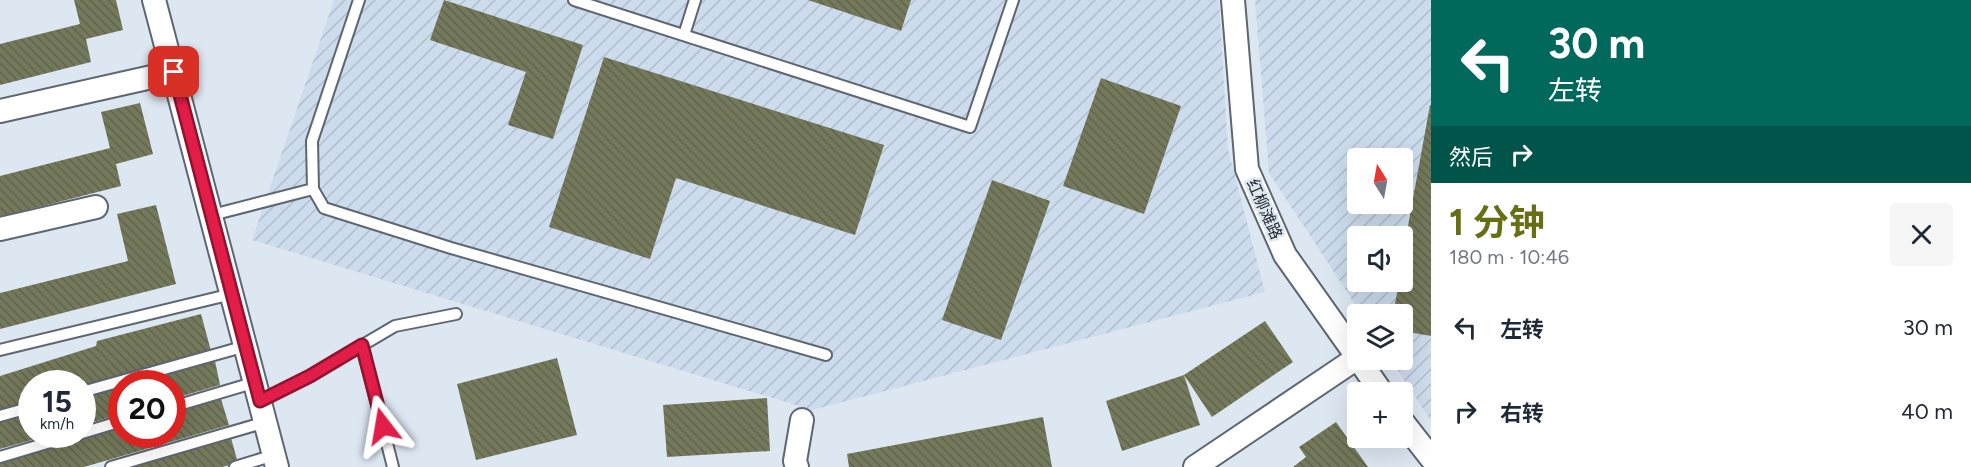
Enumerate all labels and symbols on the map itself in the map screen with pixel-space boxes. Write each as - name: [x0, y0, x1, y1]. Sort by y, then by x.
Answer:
- pin: [148, 46, 199, 97]
- north arrow: [1347, 148, 1413, 214]
- street label: 红柳滩路: [1243, 176, 1286, 242]
- speed limit sign: 20: [108, 370, 186, 448]
- position arrow: [351, 394, 415, 458]

